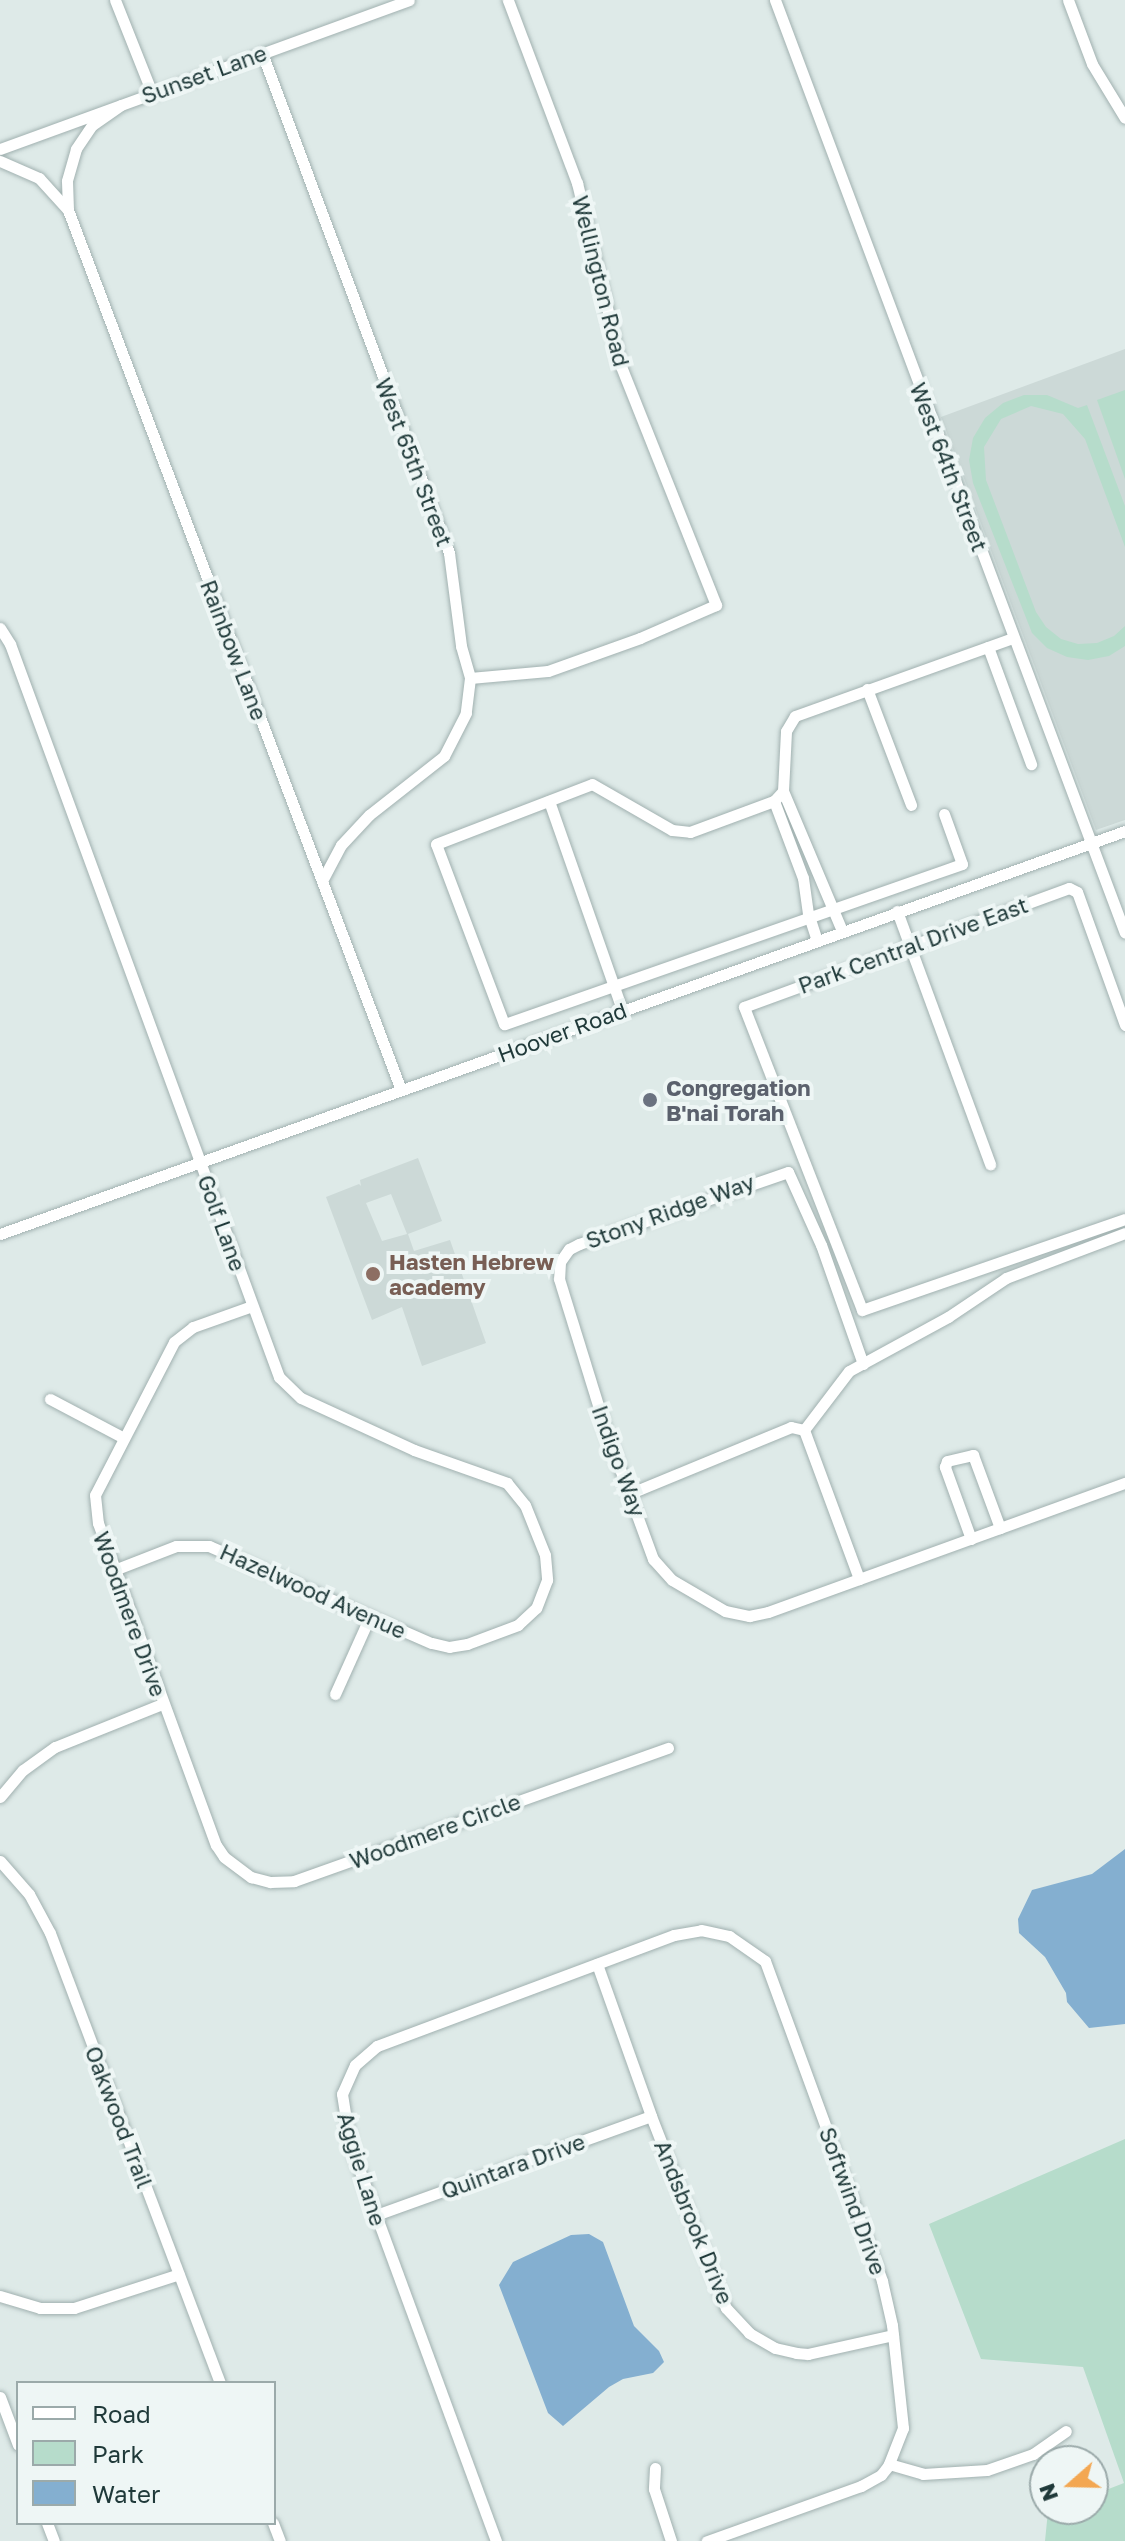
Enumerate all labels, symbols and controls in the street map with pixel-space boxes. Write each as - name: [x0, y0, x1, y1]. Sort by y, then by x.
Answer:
- street label: Sunset Lane: [138, 39, 270, 109]
- street label: Wellington Road: [567, 193, 635, 369]
- street label: West 65th Street: [370, 374, 458, 550]
- street label: West 64th Street: [905, 379, 993, 555]
- street label: Rainbow Lane: [195, 576, 273, 724]
- street label: Park Central Drive East: [795, 891, 1031, 999]
- street label: Hoover Road: [494, 996, 630, 1068]
- place label: Congregation B'nai Torah: [666, 1074, 811, 1126]
- marker: Congregation B'nai Torah: [641, 1091, 659, 1109]
- street label: Stony Ridge Way: [582, 1168, 758, 1254]
- street label: Golf Lane: [192, 1171, 252, 1275]
- place label: Hasten Hebrew academy: [389, 1248, 554, 1300]
- marker: Hasten Hebrew academy: [364, 1265, 382, 1283]
- street label: Indigo Way: [587, 1402, 651, 1520]
- street label: Woodmere Drive: [88, 1528, 172, 1700]
- street label: Hazelwood Avenue: [216, 1538, 410, 1644]
- street label: Woodmere Circle: [346, 1788, 524, 1874]
- street label: Oakwood Trail: [80, 2042, 158, 2192]
- street label: Aggie Lane: [332, 2109, 392, 2229]
- street label: Softwind Drive: [814, 2124, 892, 2278]
- street label: Quintara Drive: [438, 2128, 588, 2204]
- street label: Andsbrook Drive: [649, 2136, 739, 2308]
- legend: [16, 2381, 276, 2525]
- text: Road: [92, 2399, 151, 2428]
- text: Park: [92, 2439, 144, 2468]
- north arrow: [1029, 2445, 1109, 2525]
- text: Water: [92, 2479, 160, 2508]
- text: N: [1032, 2480, 1063, 2505]

